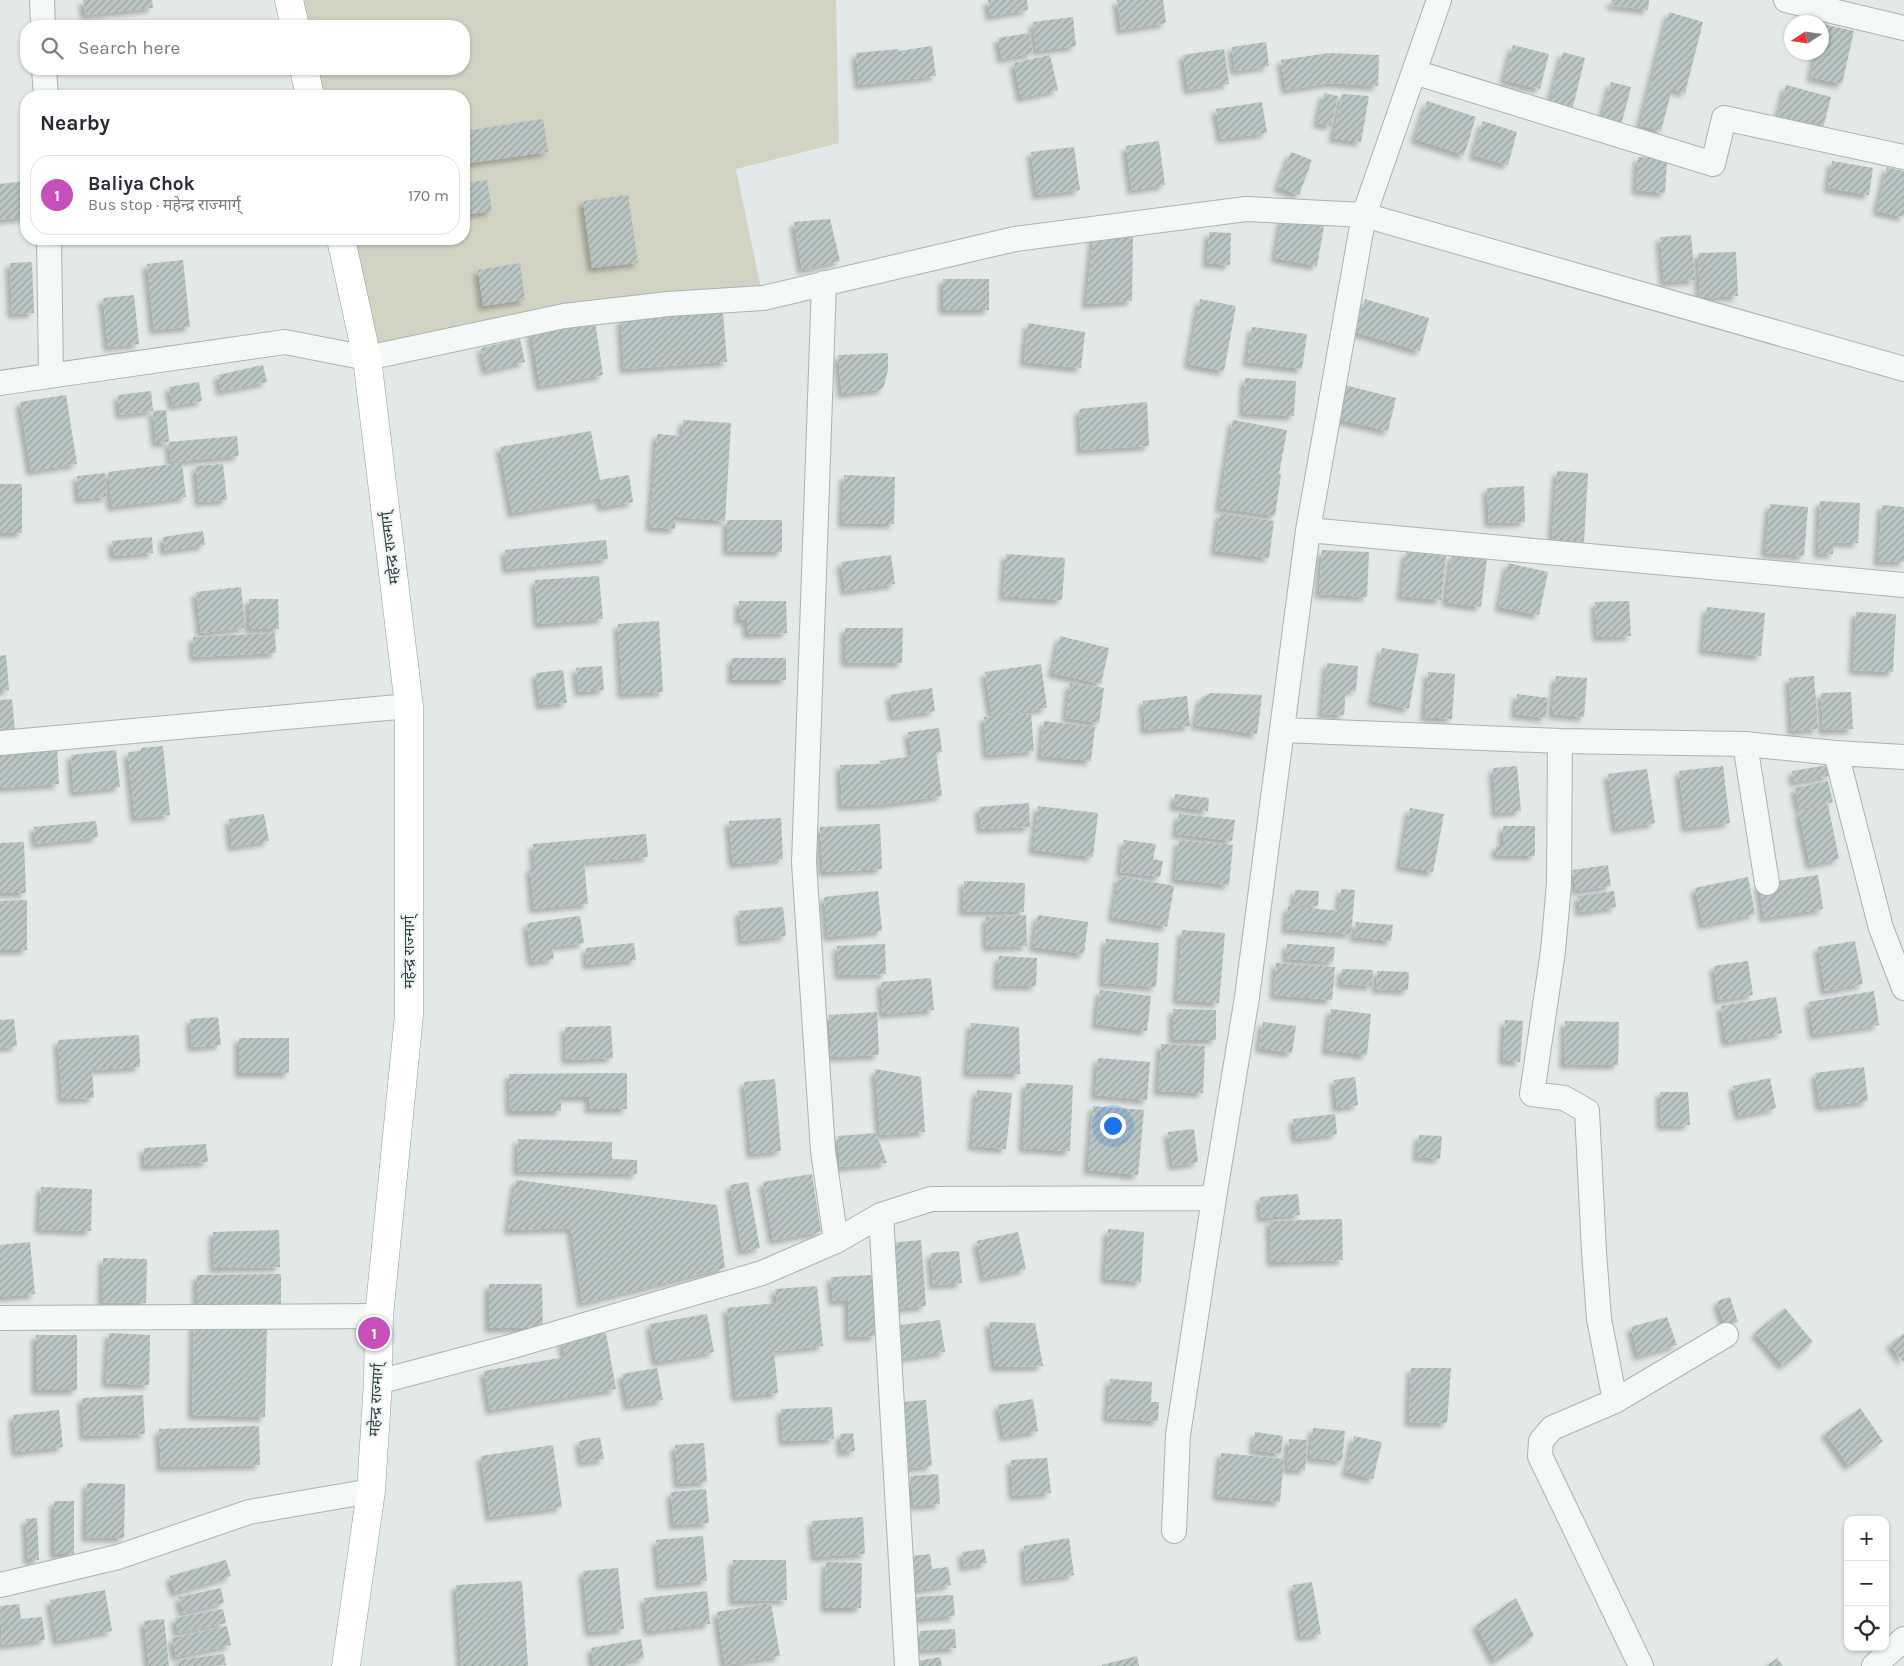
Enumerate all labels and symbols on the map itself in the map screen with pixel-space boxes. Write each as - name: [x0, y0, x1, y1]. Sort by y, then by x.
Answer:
- north arrow: [1784, 15, 1829, 60]
- street label: महेन्द्र राज्मार्ग्: [376, 509, 404, 585]
- street label: महेन्द्र राज्मार्ग्: [400, 914, 419, 989]
- your location: [1100, 1113, 1126, 1139]
- pin: 1: [358, 1314, 390, 1352]
- street label: महेन्द्र राज्मार्ग्: [365, 1361, 388, 1437]

